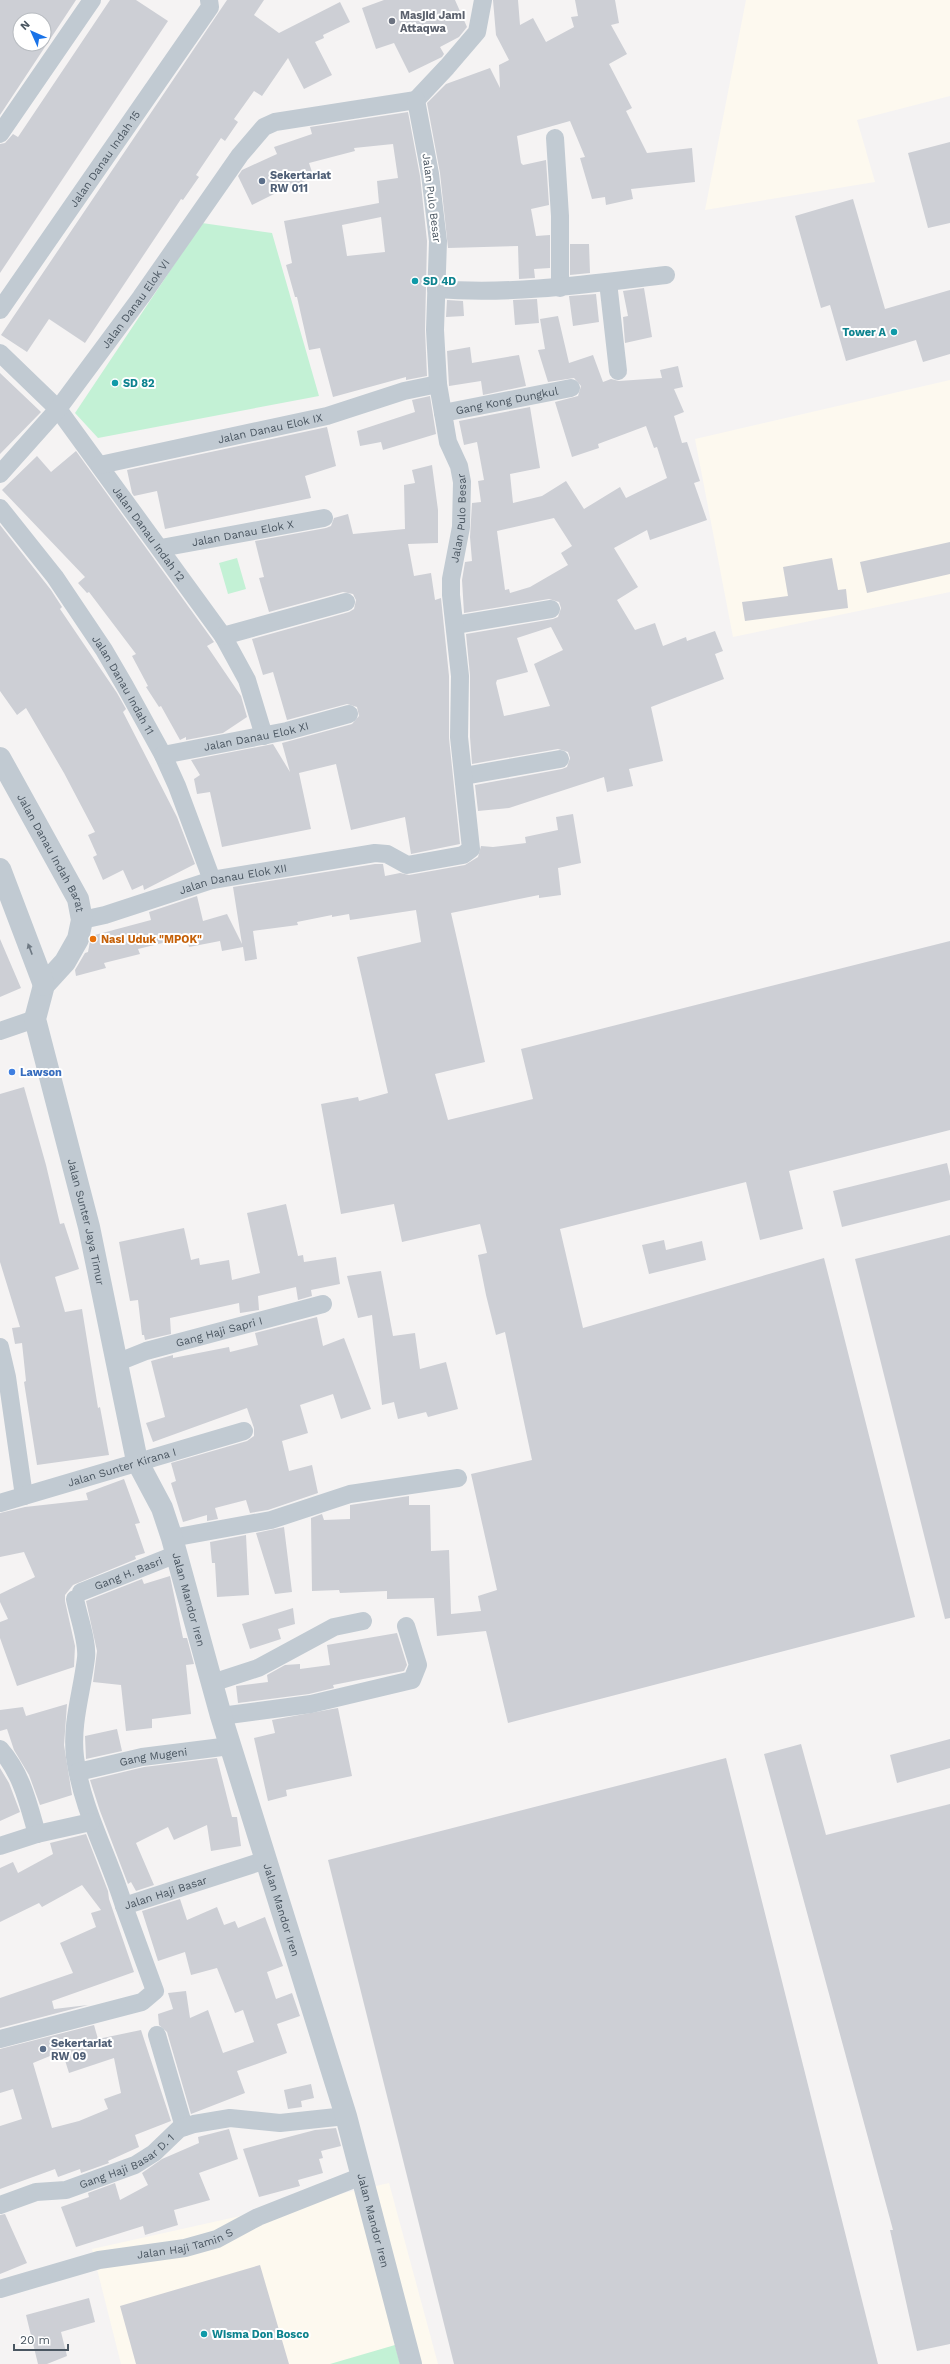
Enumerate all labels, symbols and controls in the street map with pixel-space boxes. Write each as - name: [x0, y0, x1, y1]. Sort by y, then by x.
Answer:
- place label: Masjid Jami Attaqwa: [400, 9, 465, 35]
- north arrow: [12, 12, 52, 52]
- marker: Masjid Jami Attaqwa: [387, 16, 397, 26]
- text: N: [18, 18, 33, 33]
- street label: Jalan Danau Indah 15: [67, 108, 143, 210]
- street label: Jalan Pulo Besar: [420, 153, 443, 244]
- place label: Sekertariat RW 011: [270, 169, 331, 195]
- marker: Sekertariat RW 011: [257, 176, 267, 186]
- street label: Jalan Danau Elok VI: [99, 257, 172, 351]
- place label: SD 4D: [423, 275, 456, 288]
- marker: SD 4D: [410, 276, 420, 286]
- place label: Tower A: [842, 326, 887, 339]
- marker: Tower A: [889, 327, 899, 337]
- place label: SD 82: [123, 377, 155, 390]
- marker: SD 82: [110, 378, 120, 388]
- street label: Gang Kong Dungkul: [454, 385, 560, 417]
- street label: Jalan Danau Elok IX: [217, 411, 324, 446]
- street label: Jalan Pulo Besar: [448, 472, 469, 564]
- street label: Jalan Danau Indah 12: [109, 484, 187, 584]
- street label: Jalan Danau Elok X: [191, 518, 295, 549]
- street label: Jalan Danau Indah 11: [89, 633, 156, 737]
- street label: Jalan Danau Elok XI: [203, 719, 310, 754]
- street label: Jalan Danau Indah Barat: [14, 792, 86, 914]
- street label: Jalan Danau Elok XII: [178, 862, 288, 897]
- place label: Nasi Uduk "MPOK": [101, 933, 202, 946]
- marker: Nasi Uduk "MPOK": [88, 934, 98, 944]
- one-way arrow: [26, 943, 32, 955]
- place label: Lawson: [20, 1066, 62, 1079]
- marker: Lawson: [7, 1067, 17, 1077]
- street label: Jalan Sunter Jaya Timur: [65, 1157, 107, 1287]
- street label: Gang Haji Sapri I: [175, 1314, 264, 1350]
- street label: Jalan Sunter Kirana I: [66, 1445, 178, 1490]
- street label: Jalan Mandor Iren: [169, 1551, 208, 1648]
- street label: Gang H. Basri: [93, 1554, 165, 1593]
- street label: Gang Mugeni: [118, 1745, 188, 1769]
- street label: Jalan Mandor Iren: [260, 1862, 302, 1958]
- street label: Jalan Haji Basar: [123, 1873, 209, 1912]
- place label: Sekertariat RW 09: [51, 2037, 112, 2063]
- marker: Sekertariat RW 09: [38, 2044, 48, 2054]
- street label: Gang Haji Basar D. 1: [78, 2131, 177, 2192]
- street label: Jalan Mandor Iren: [354, 2172, 391, 2269]
- street label: Jalan Haji Tamin S: [136, 2226, 235, 2262]
- scale bar: [14, 2326, 68, 2352]
- place label: Wisma Don Bosco: [212, 2328, 309, 2341]
- marker: Wisma Don Bosco: [199, 2329, 209, 2339]
- text: 20 m: [20, 2333, 50, 2347]

